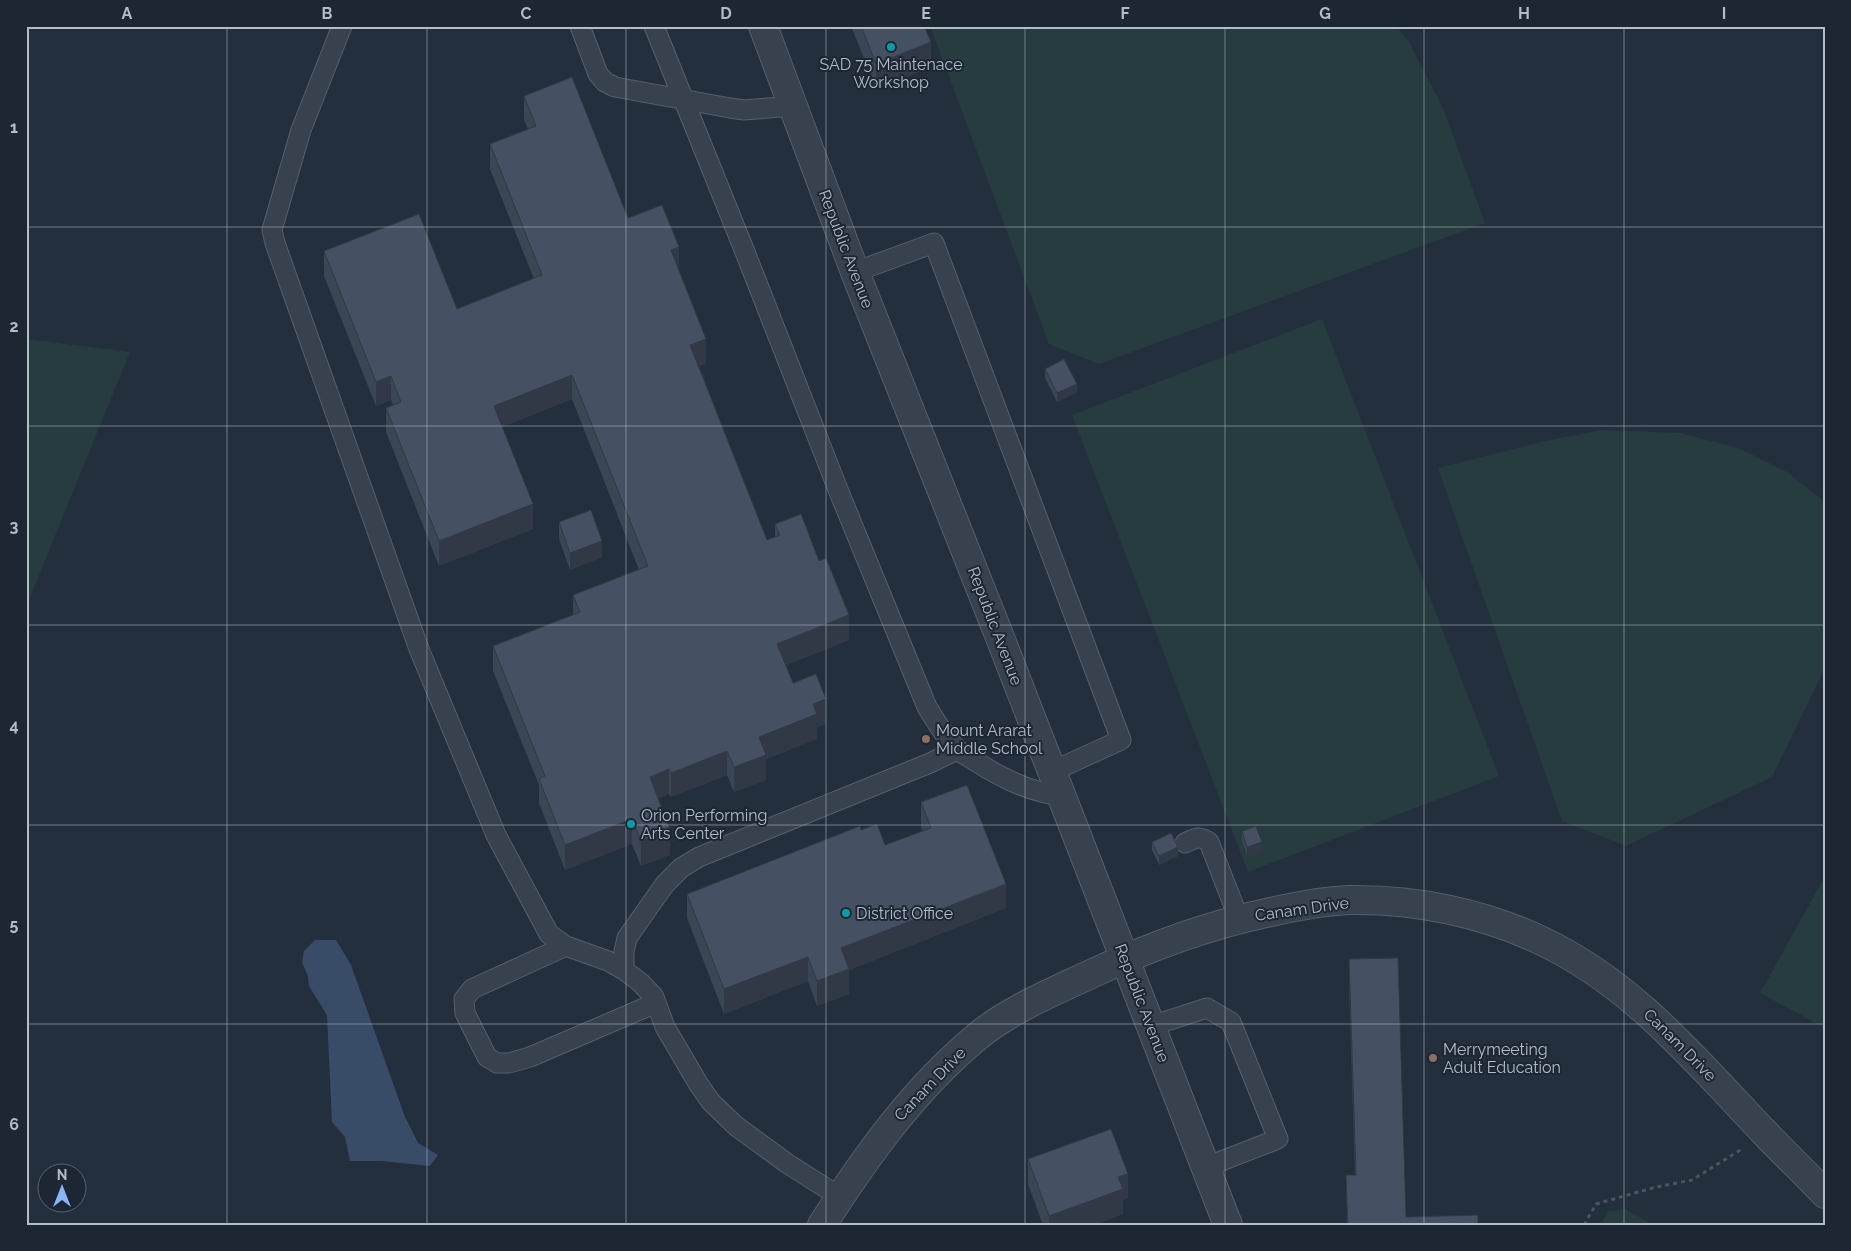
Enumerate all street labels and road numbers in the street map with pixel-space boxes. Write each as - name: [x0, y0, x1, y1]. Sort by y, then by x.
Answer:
- street label: Republic Avenue: [815, 187, 877, 311]
- street label: Republic Avenue: [964, 564, 1026, 688]
- street label: Canam Drive: [1254, 893, 1350, 925]
- street label: Republic Avenue: [1111, 941, 1173, 1065]
- street label: Canam Drive: [1640, 1005, 1720, 1085]
- street label: Canam Drive: [890, 1043, 970, 1125]

